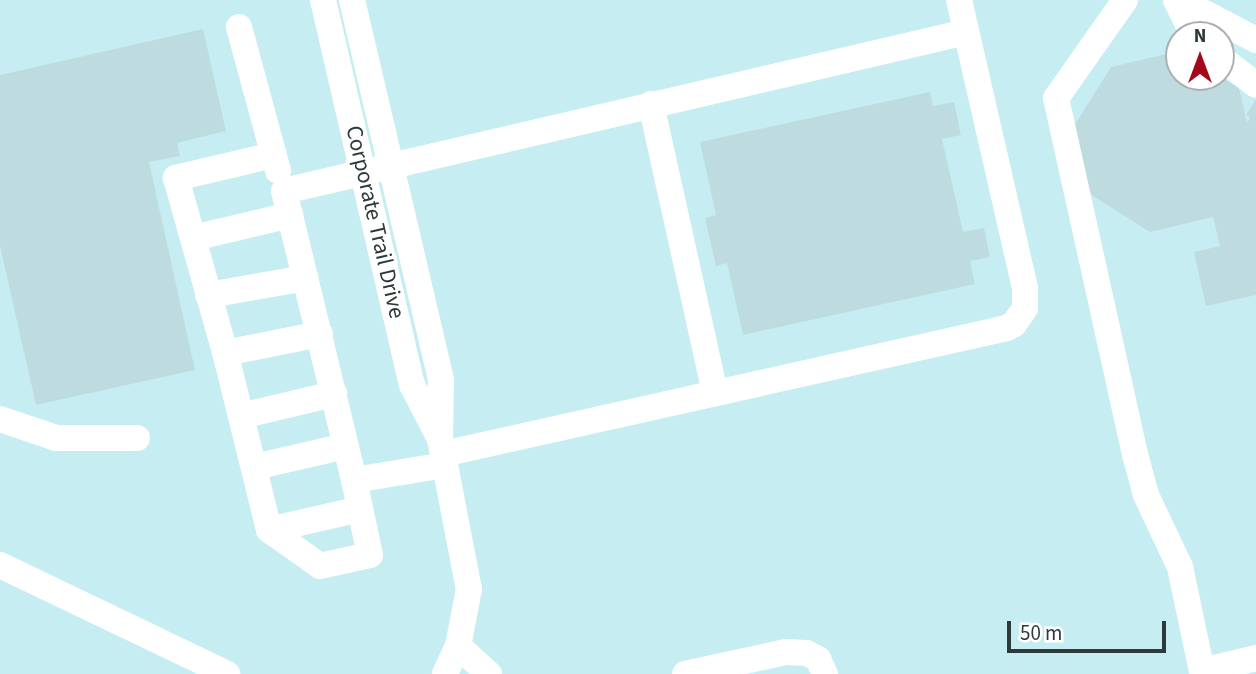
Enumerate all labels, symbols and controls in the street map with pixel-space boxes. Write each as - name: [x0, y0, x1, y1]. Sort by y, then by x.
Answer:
- north arrow: [1165, 21, 1235, 91]
- text: N: [1194, 23, 1206, 50]
- street label: Corporate Trail Drive: [339, 123, 411, 321]
- scale bar: [1011, 608, 1170, 652]
- text: 50 m: [1020, 618, 1062, 648]

